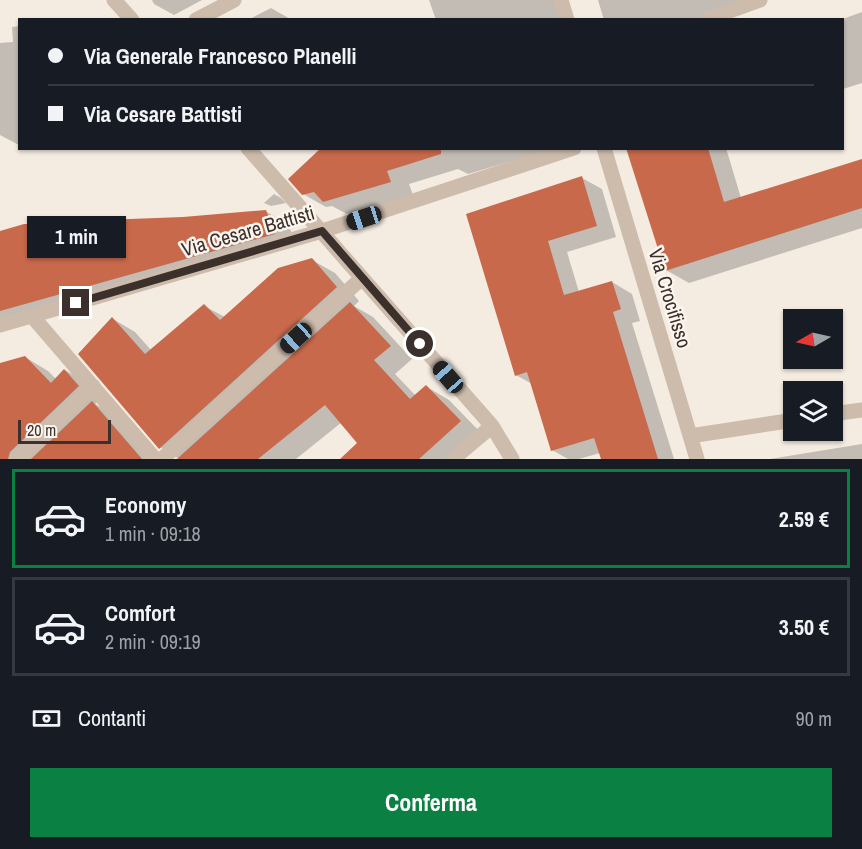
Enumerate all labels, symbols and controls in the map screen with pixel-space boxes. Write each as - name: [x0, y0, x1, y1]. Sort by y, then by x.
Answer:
- text: Via Generale Francesco Planelli: [84, 41, 356, 71]
- text: Via Cesare Battisti: [84, 99, 242, 129]
- street label: Via Cesare Battisti: [178, 199, 318, 262]
- car: [344, 204, 384, 232]
- callout: 1 min: [26, 216, 125, 258]
- text: 1 min: [55, 223, 98, 250]
- street label: Via Crocifisso: [643, 245, 698, 351]
- route end: [62, 289, 89, 316]
- north arrow: [783, 309, 843, 369]
- map controls: [783, 309, 843, 441]
- car: [277, 319, 315, 357]
- route start: [406, 330, 433, 357]
- car: [429, 358, 467, 396]
- button: layers: [783, 381, 843, 441]
- scale bar: [18, 417, 111, 444]
- text: 20 m: [27, 419, 56, 441]
- text: Economy: [105, 490, 186, 520]
- icon: car: [33, 492, 87, 546]
- text: 2.59 €: [779, 504, 829, 534]
- text: 1 min · 09:18: [105, 520, 201, 547]
- text: Comfort: [105, 598, 175, 628]
- icon: car: [33, 600, 87, 654]
- text: 3.50 €: [779, 612, 829, 642]
- text: 2 min · 09:19: [105, 628, 201, 655]
- icon: cash: [30, 702, 63, 735]
- text: Contanti: [78, 703, 146, 733]
- text: 90 m: [796, 705, 832, 732]
- button: Conferma: [30, 768, 832, 837]

